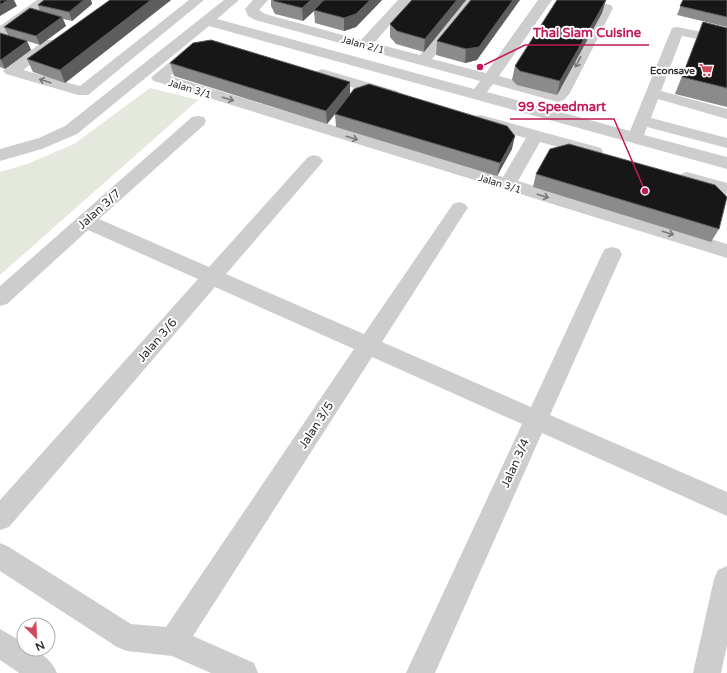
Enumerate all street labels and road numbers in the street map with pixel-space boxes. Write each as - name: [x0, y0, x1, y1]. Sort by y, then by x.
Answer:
- street label: Jalan 2/1: [340, 33, 386, 56]
- street label: Jalan 3/1: [167, 77, 213, 101]
- street label: Jalan 3/1: [477, 172, 523, 196]
- street label: Jalan 3/7: [75, 186, 123, 232]
- street label: Jalan 3/6: [134, 315, 180, 365]
- street label: Jalan 3/5: [296, 399, 336, 451]
- street label: Jalan 3/4: [498, 436, 532, 490]

